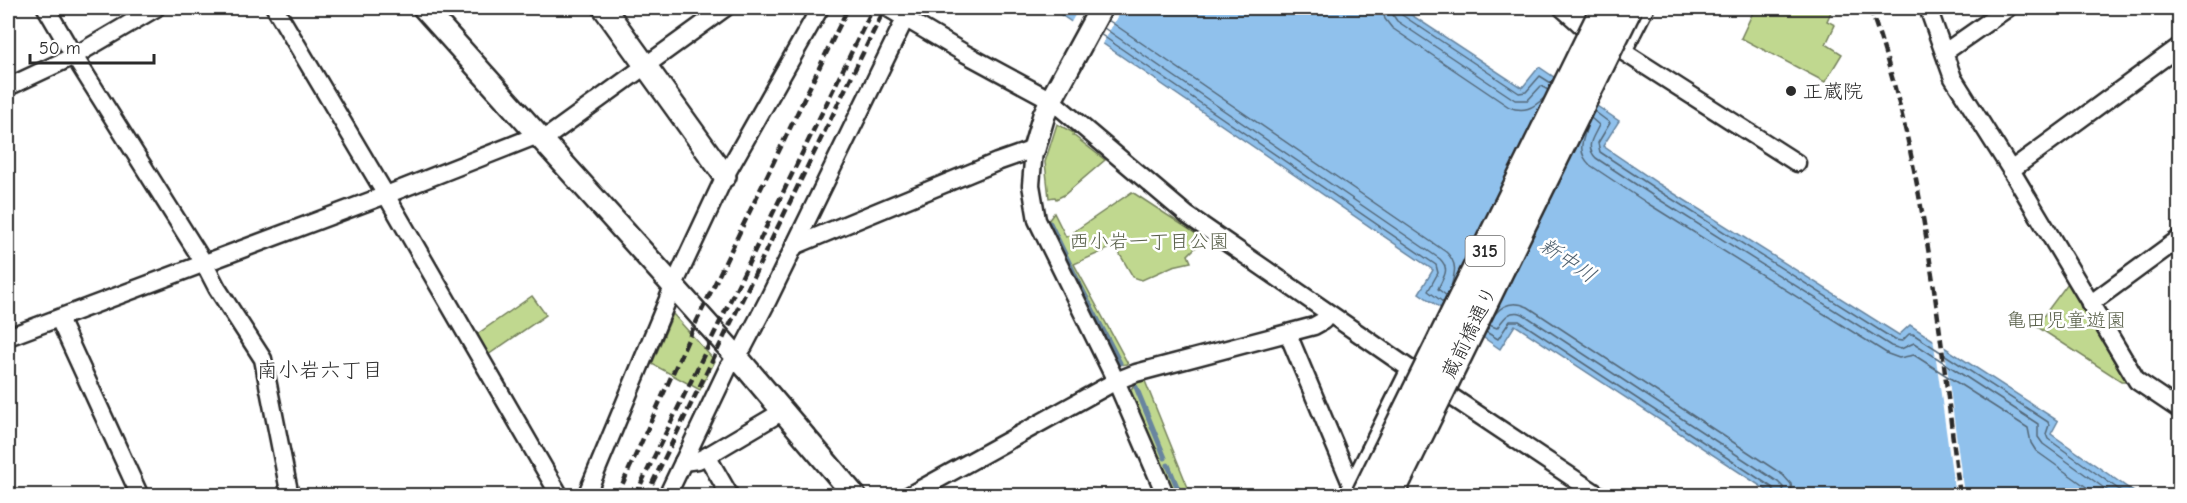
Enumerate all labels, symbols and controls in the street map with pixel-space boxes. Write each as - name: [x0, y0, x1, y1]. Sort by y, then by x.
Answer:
- scale bar: [30, 27, 154, 65]
- text: 50 m: [39, 38, 81, 59]
- place label: 正蔵院: [1803, 80, 1863, 103]
- marker: 正蔵院: [1784, 84, 1798, 98]
- park label: 西小岩一丁目公園: [1069, 230, 1229, 253]
- water label: 新中川: [1535, 232, 1601, 288]
- road number: 315: [1466, 236, 1504, 266]
- street label: 蔵前橋通り: [1437, 282, 1502, 382]
- park label: 亀田児童遊園: [2006, 309, 2126, 332]
- district label: 南小岩六丁目: [257, 358, 383, 382]

